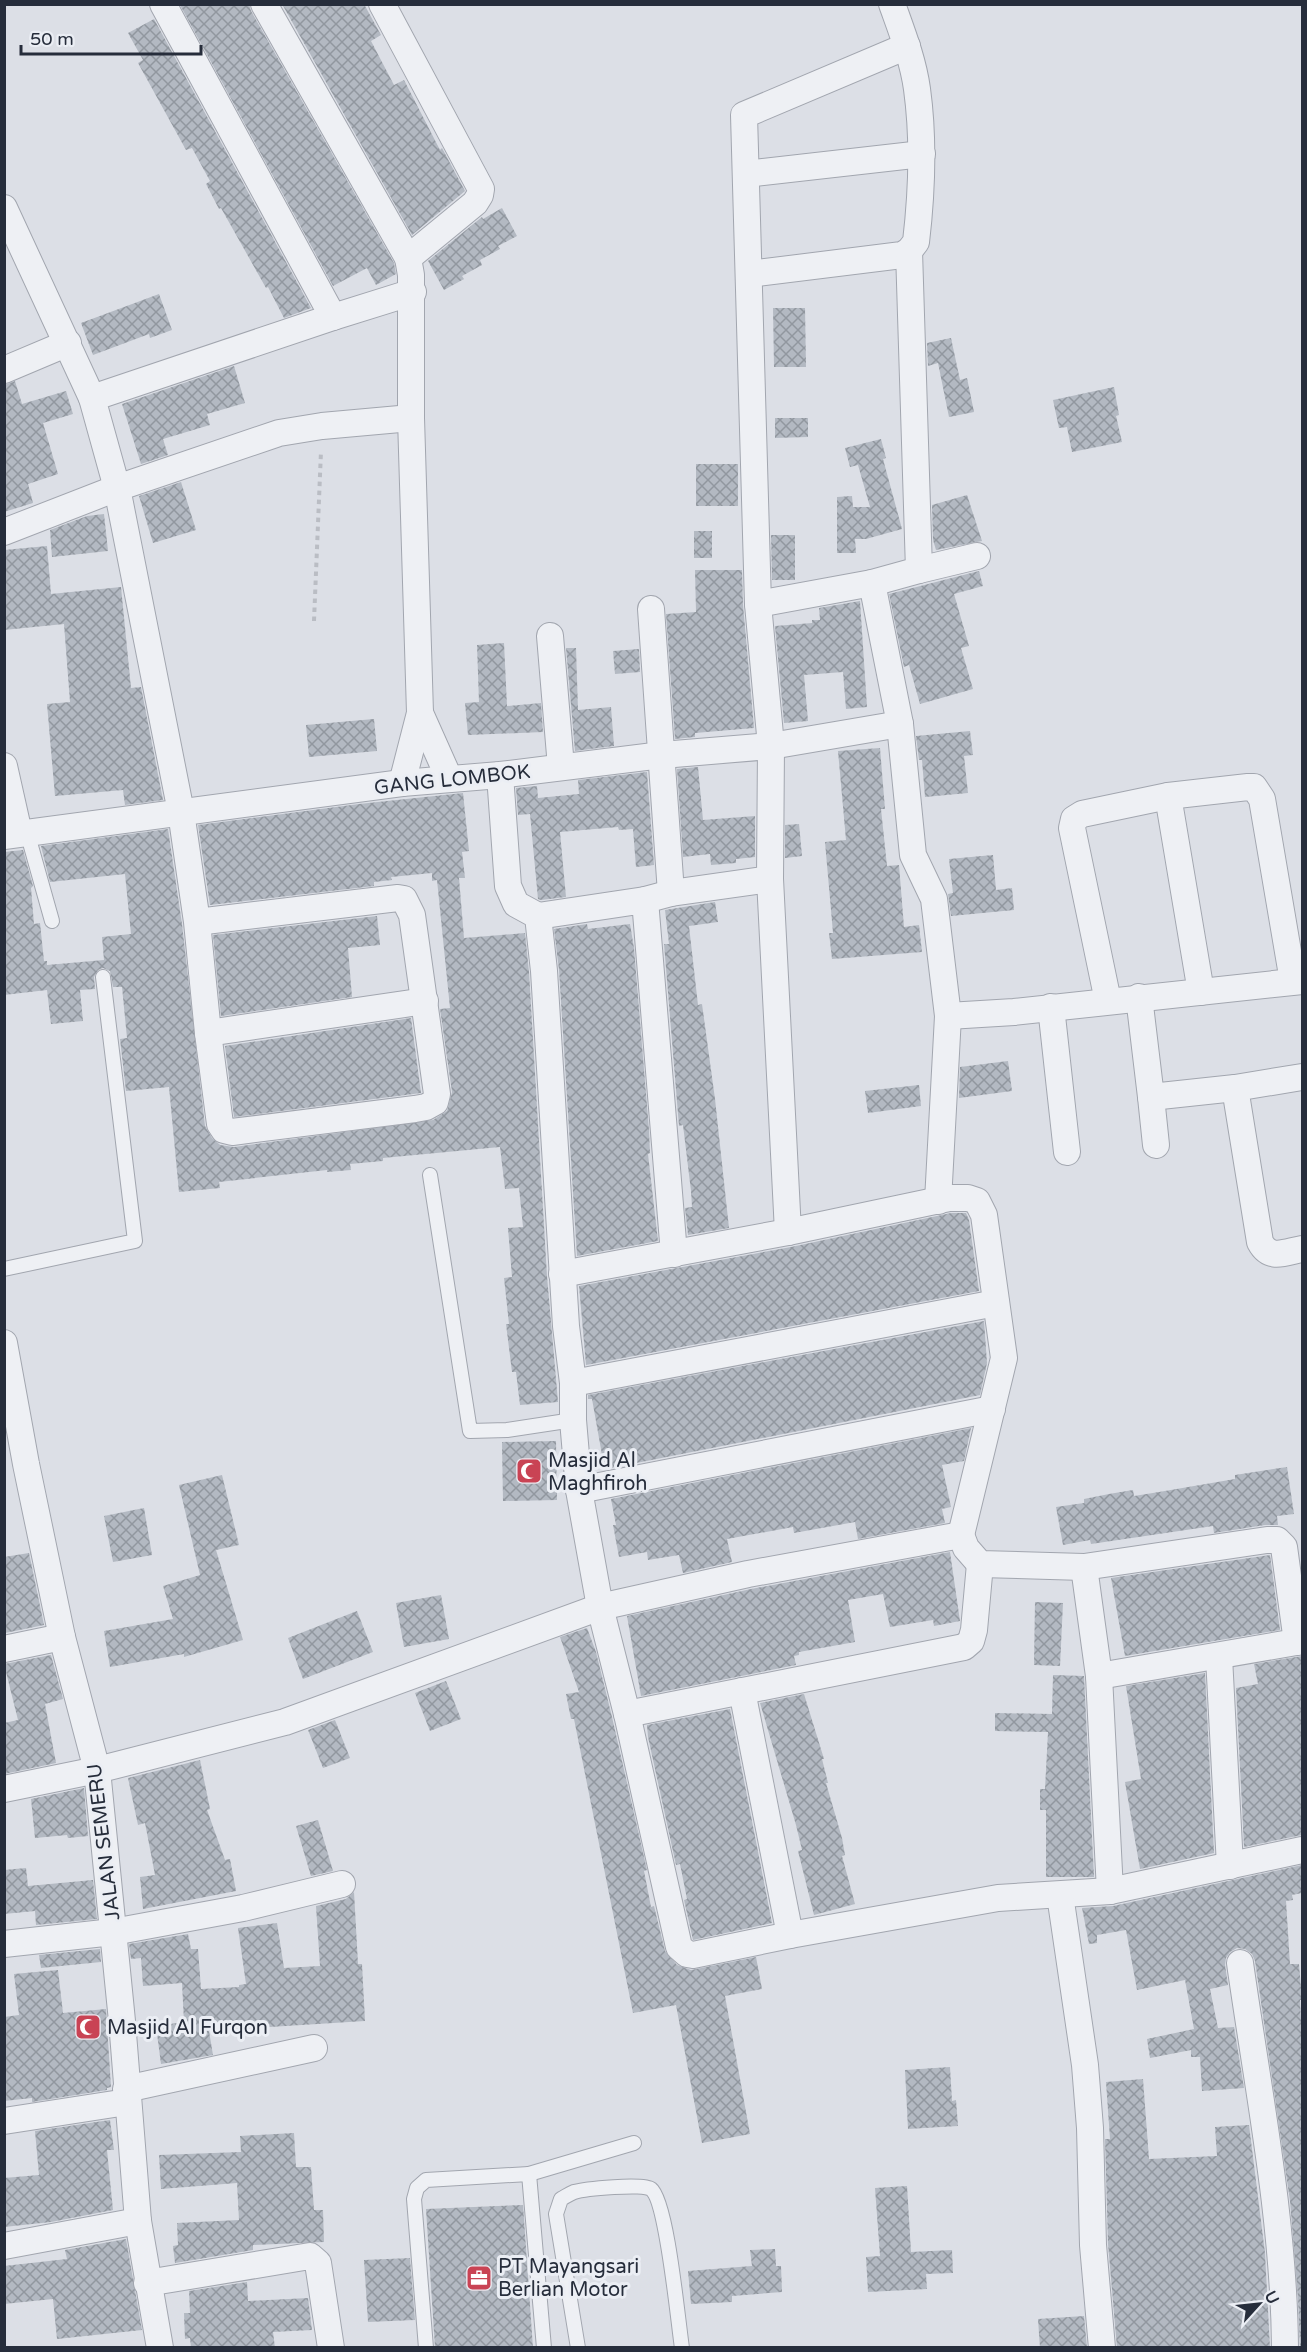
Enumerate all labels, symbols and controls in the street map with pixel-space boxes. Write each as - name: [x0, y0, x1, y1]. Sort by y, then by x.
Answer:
- scale bar: [21, 18, 201, 56]
- text: 50 m: [30, 28, 74, 50]
- street label: GANG LOMBOK: [373, 760, 531, 800]
- place label: Masjid Al Maghfiroh: [548, 1449, 648, 1496]
- mosque icon: Masjid Al Maghfiroh: [514, 1456, 544, 1486]
- street label: JALAN SEMERU: [82, 1762, 126, 1922]
- mosque icon: Masjid Al Furqon: [73, 2012, 103, 2042]
- place label: Masjid Al Furqon: [107, 2016, 268, 2040]
- place label: PT Mayangsari Berlian Motor: [498, 2255, 639, 2302]
- office icon: PT Mayangsari Berlian Motor: [464, 2263, 494, 2293]
- north arrow: [1229, 2274, 1289, 2334]
- text: U: [1260, 2288, 1283, 2308]

